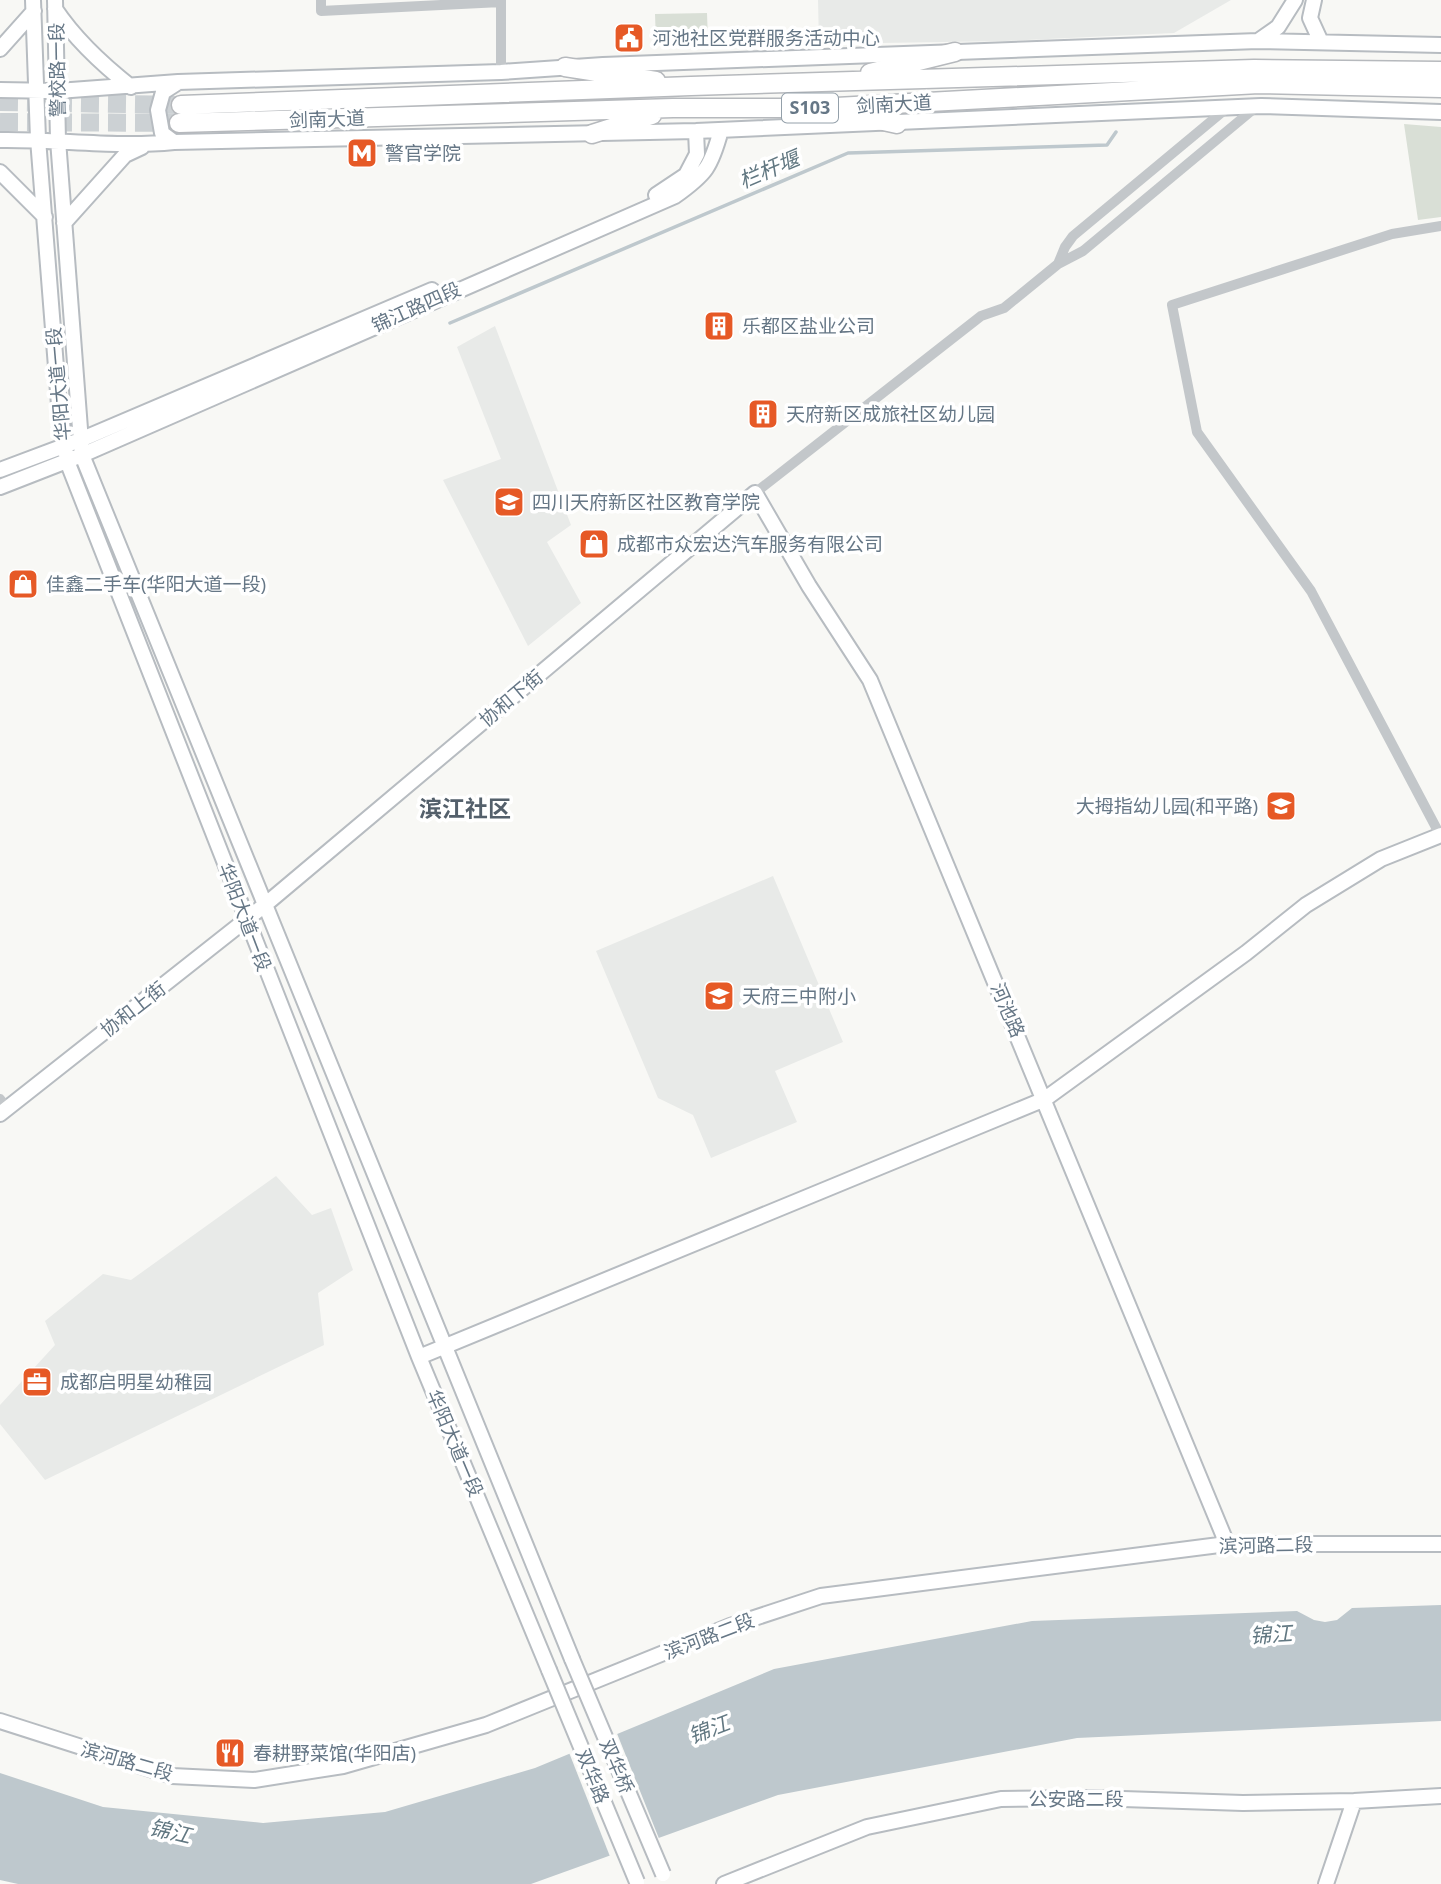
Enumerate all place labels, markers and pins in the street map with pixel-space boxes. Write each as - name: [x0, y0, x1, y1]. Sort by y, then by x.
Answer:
- public building icon: 河池社区党群服务活动中心: [612, 21, 646, 55]
- place label: 河池社区党群服务活动中心: [652, 25, 880, 51]
- metro station icon: 警官学院: [345, 136, 379, 170]
- place label: 警官学院: [385, 140, 461, 166]
- building icon: 乐都区盐业公司: [702, 309, 736, 343]
- place label: 乐都区盐业公司: [742, 313, 875, 339]
- building icon: 天府新区成旅社区幼儿园: [746, 397, 780, 431]
- place label: 天府新区成旅社区幼儿园: [786, 401, 995, 427]
- school or university icon: 四川天府新区社区教育学院: [492, 485, 526, 519]
- place label: 四川天府新区社区教育学院: [532, 489, 760, 515]
- shop icon: 成都市众宏达汽车服务有限公司: [577, 527, 611, 561]
- place label: 成都市众宏达汽车服务有限公司: [617, 531, 883, 557]
- shop icon: 佳鑫二手车(华阳大道一段): [6, 567, 40, 601]
- place label: 佳鑫二手车(华阳大道一段): [46, 571, 266, 597]
- school or university icon: 大拇指幼儿园(和平路): [1264, 789, 1298, 823]
- place label: 大拇指幼儿园(和平路): [1076, 793, 1258, 819]
- school or university icon: 天府三中附小: [702, 979, 736, 1013]
- place label: 天府三中附小: [742, 983, 856, 1009]
- office icon: 成都启明星幼稚园: [20, 1365, 54, 1399]
- place label: 成都启明星幼稚园: [60, 1369, 212, 1395]
- restaurant icon: 春耕野菜馆(华阳店): [213, 1736, 247, 1770]
- place label: 春耕野菜馆(华阳店): [253, 1740, 416, 1766]

